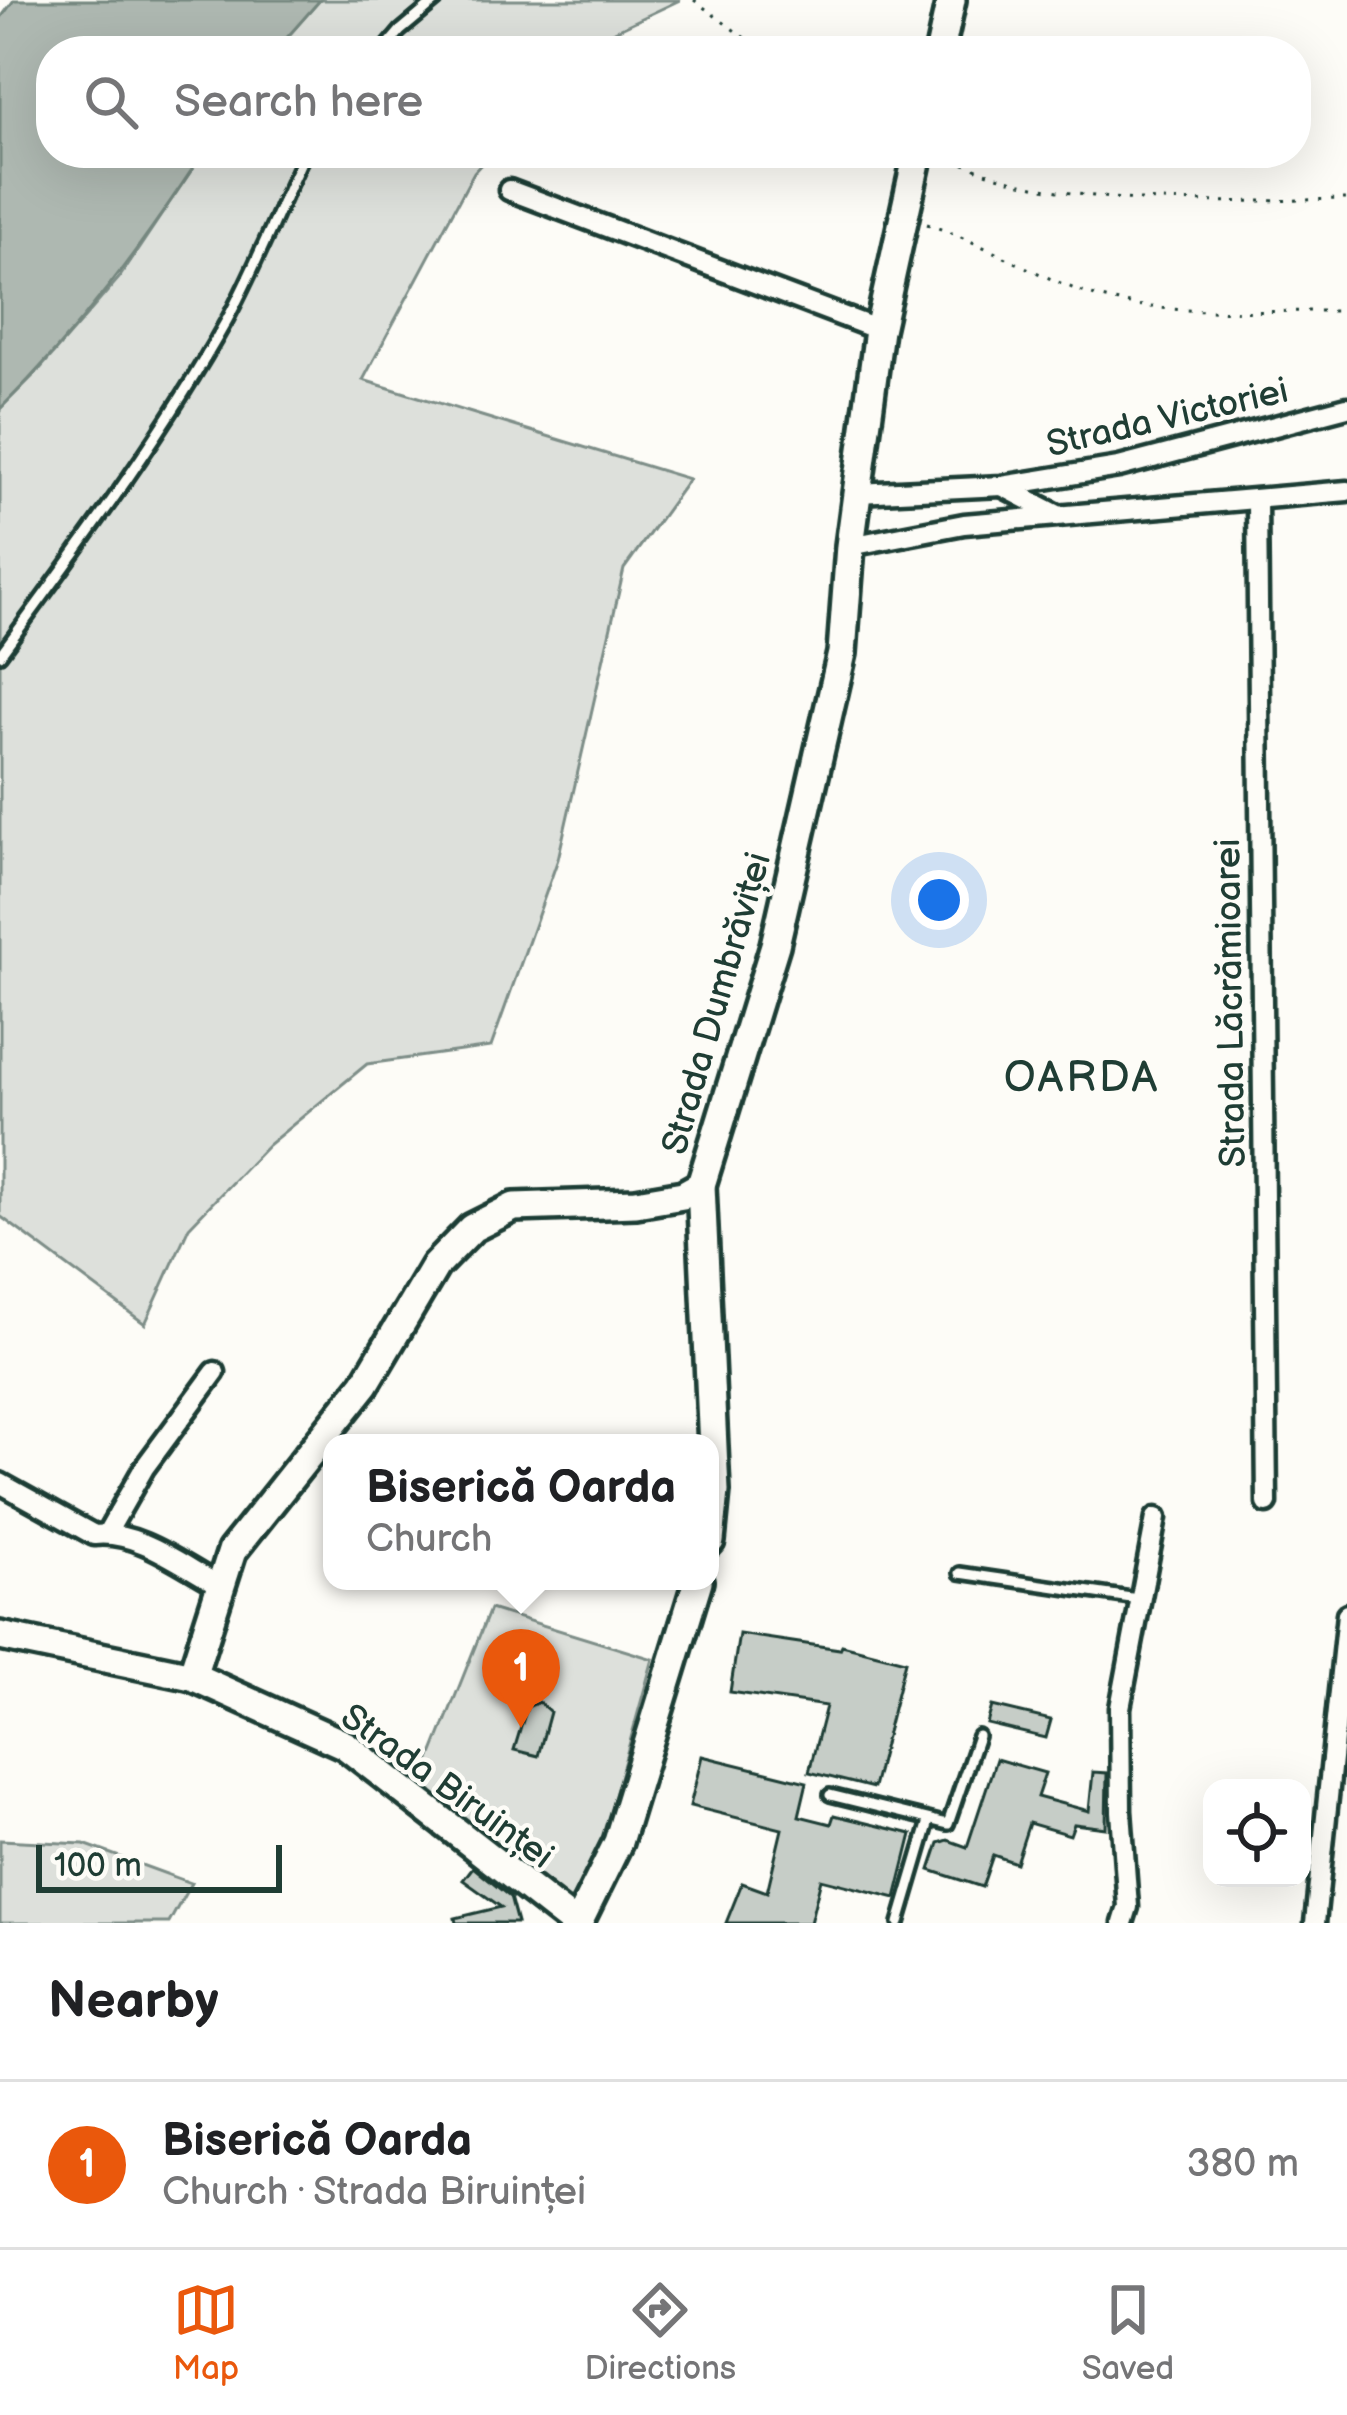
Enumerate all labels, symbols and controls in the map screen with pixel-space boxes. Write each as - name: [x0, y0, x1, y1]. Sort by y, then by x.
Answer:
- search box: [36, 36, 1311, 168]
- icon: search: [78, 69, 144, 135]
- text: Search here: [174, 75, 423, 130]
- street label: Strada Victoriei: [1043, 370, 1293, 467]
- street label: Strada Lăcrămioarei: [1207, 838, 1256, 1168]
- street label: Strada Dumbrăviței: [654, 848, 781, 1160]
- your location: [909, 870, 969, 930]
- district label: OARDA: [1004, 1053, 1160, 1104]
- popup: [323, 1434, 719, 1590]
- text: Biserică Oarda: [366, 1461, 676, 1516]
- text: Church: [366, 1516, 492, 1563]
- pin: 1: [482, 1629, 560, 1728]
- street label: Strada Biruinței: [332, 1696, 561, 1878]
- map controls: [1203, 1779, 1311, 1887]
- button: locate: [1203, 1779, 1311, 1887]
- scale bar: [36, 1839, 282, 1892]
- text: 100 m: [54, 1846, 142, 1886]
- text: Nearby: [48, 1971, 219, 2032]
- text: Biserică Oarda: [162, 2114, 472, 2169]
- text: 1: [79, 2141, 95, 2188]
- text: 380 m: [1187, 2141, 1299, 2188]
- text: Church · Strada Biruinței: [162, 2169, 586, 2216]
- tab: Map: [173, 2277, 239, 2389]
- tab: Directions: [584, 2277, 736, 2389]
- tab: Saved: [1082, 2277, 1174, 2389]

